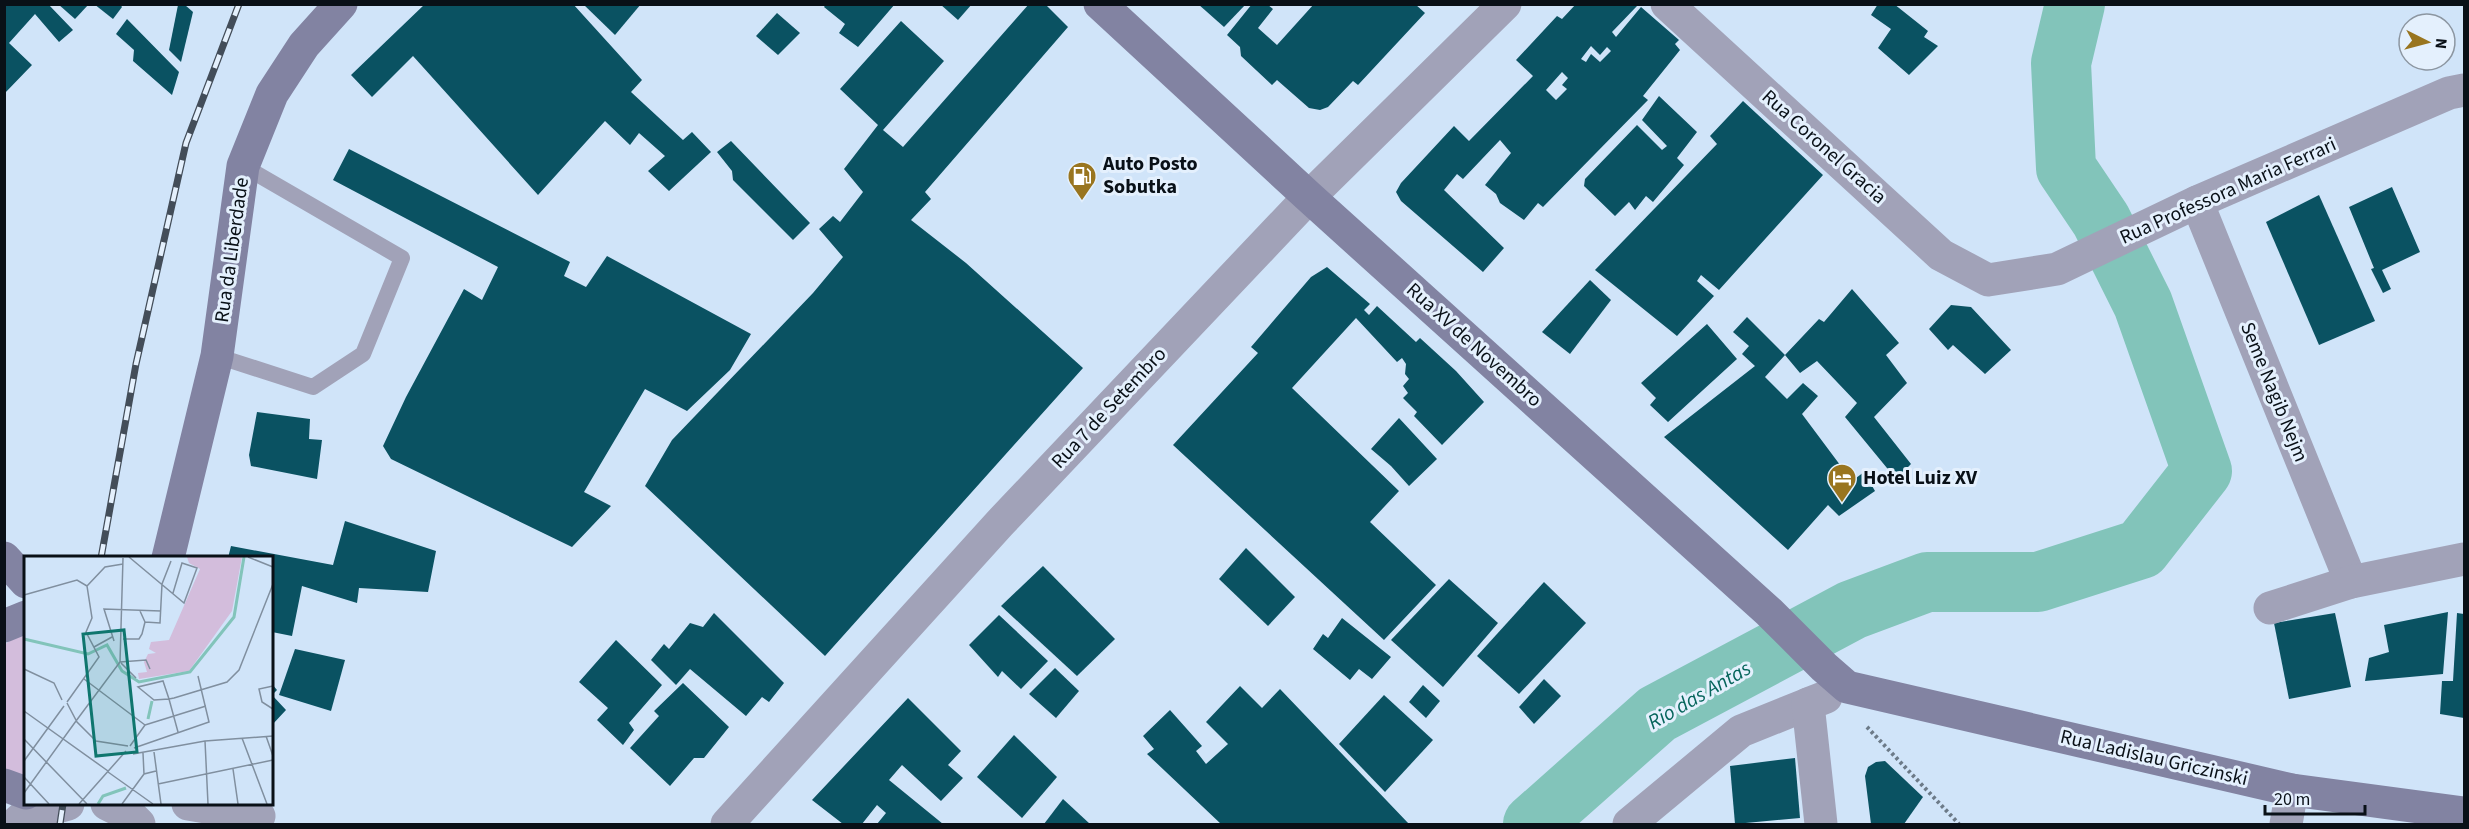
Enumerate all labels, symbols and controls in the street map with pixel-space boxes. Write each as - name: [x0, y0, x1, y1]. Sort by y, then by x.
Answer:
- north arrow: [2397, 12, 2457, 72]
- text: N: [2429, 37, 2452, 50]
- street label: Rua Coronel Gracia: [1755, 83, 1893, 211]
- street label: Rua Professora Maria Ferrari: [2115, 131, 2341, 251]
- place label: Auto Posto Sobutka: [1102, 150, 1198, 201]
- fuel station icon: Auto Posto Sobutka: [1066, 160, 1098, 202]
- street label: Rua da Liberdade: [208, 176, 256, 324]
- street label: Rua XV de Novembro: [1400, 276, 1548, 414]
- street label: Seme Nagib Nejm: [2233, 318, 2315, 466]
- street label: Rua 7 de Setembro: [1045, 341, 1173, 475]
- hotel icon: Hotel Luiz XV: [1826, 462, 1858, 504]
- place label: Hotel Luiz XV: [1863, 464, 1978, 492]
- inset map: [24, 556, 273, 805]
- water label: Rio das Antas: [1642, 653, 1756, 737]
- street label: Rua Ladislau Griczinski: [2058, 723, 2250, 793]
- scale bar: [2265, 778, 2366, 816]
- text: 20 m: [2274, 787, 2310, 812]

